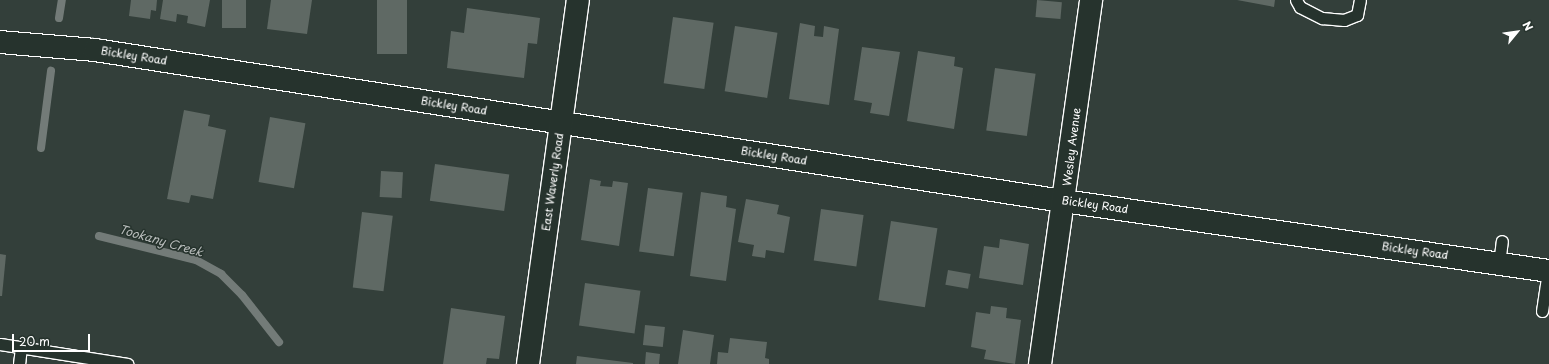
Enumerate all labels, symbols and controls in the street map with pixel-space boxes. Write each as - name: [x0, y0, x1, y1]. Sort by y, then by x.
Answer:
- north arrow: [1497, 12, 1537, 52]
- text: N: [1518, 18, 1537, 34]
- street label: Bickley Road: [99, 44, 169, 68]
- street label: Bickley Road: [419, 94, 489, 118]
- street label: Wesley Avenue: [1061, 107, 1083, 187]
- street label: East Waverly Road: [540, 132, 566, 232]
- street label: Bickley Road: [739, 144, 809, 168]
- street label: Bickley Road: [1060, 194, 1130, 216]
- water label: Tookany Creek: [117, 222, 205, 260]
- street label: Bickley Road: [1380, 240, 1450, 262]
- scale bar: [14, 326, 92, 352]
- text: 20 m: [19, 332, 50, 350]

